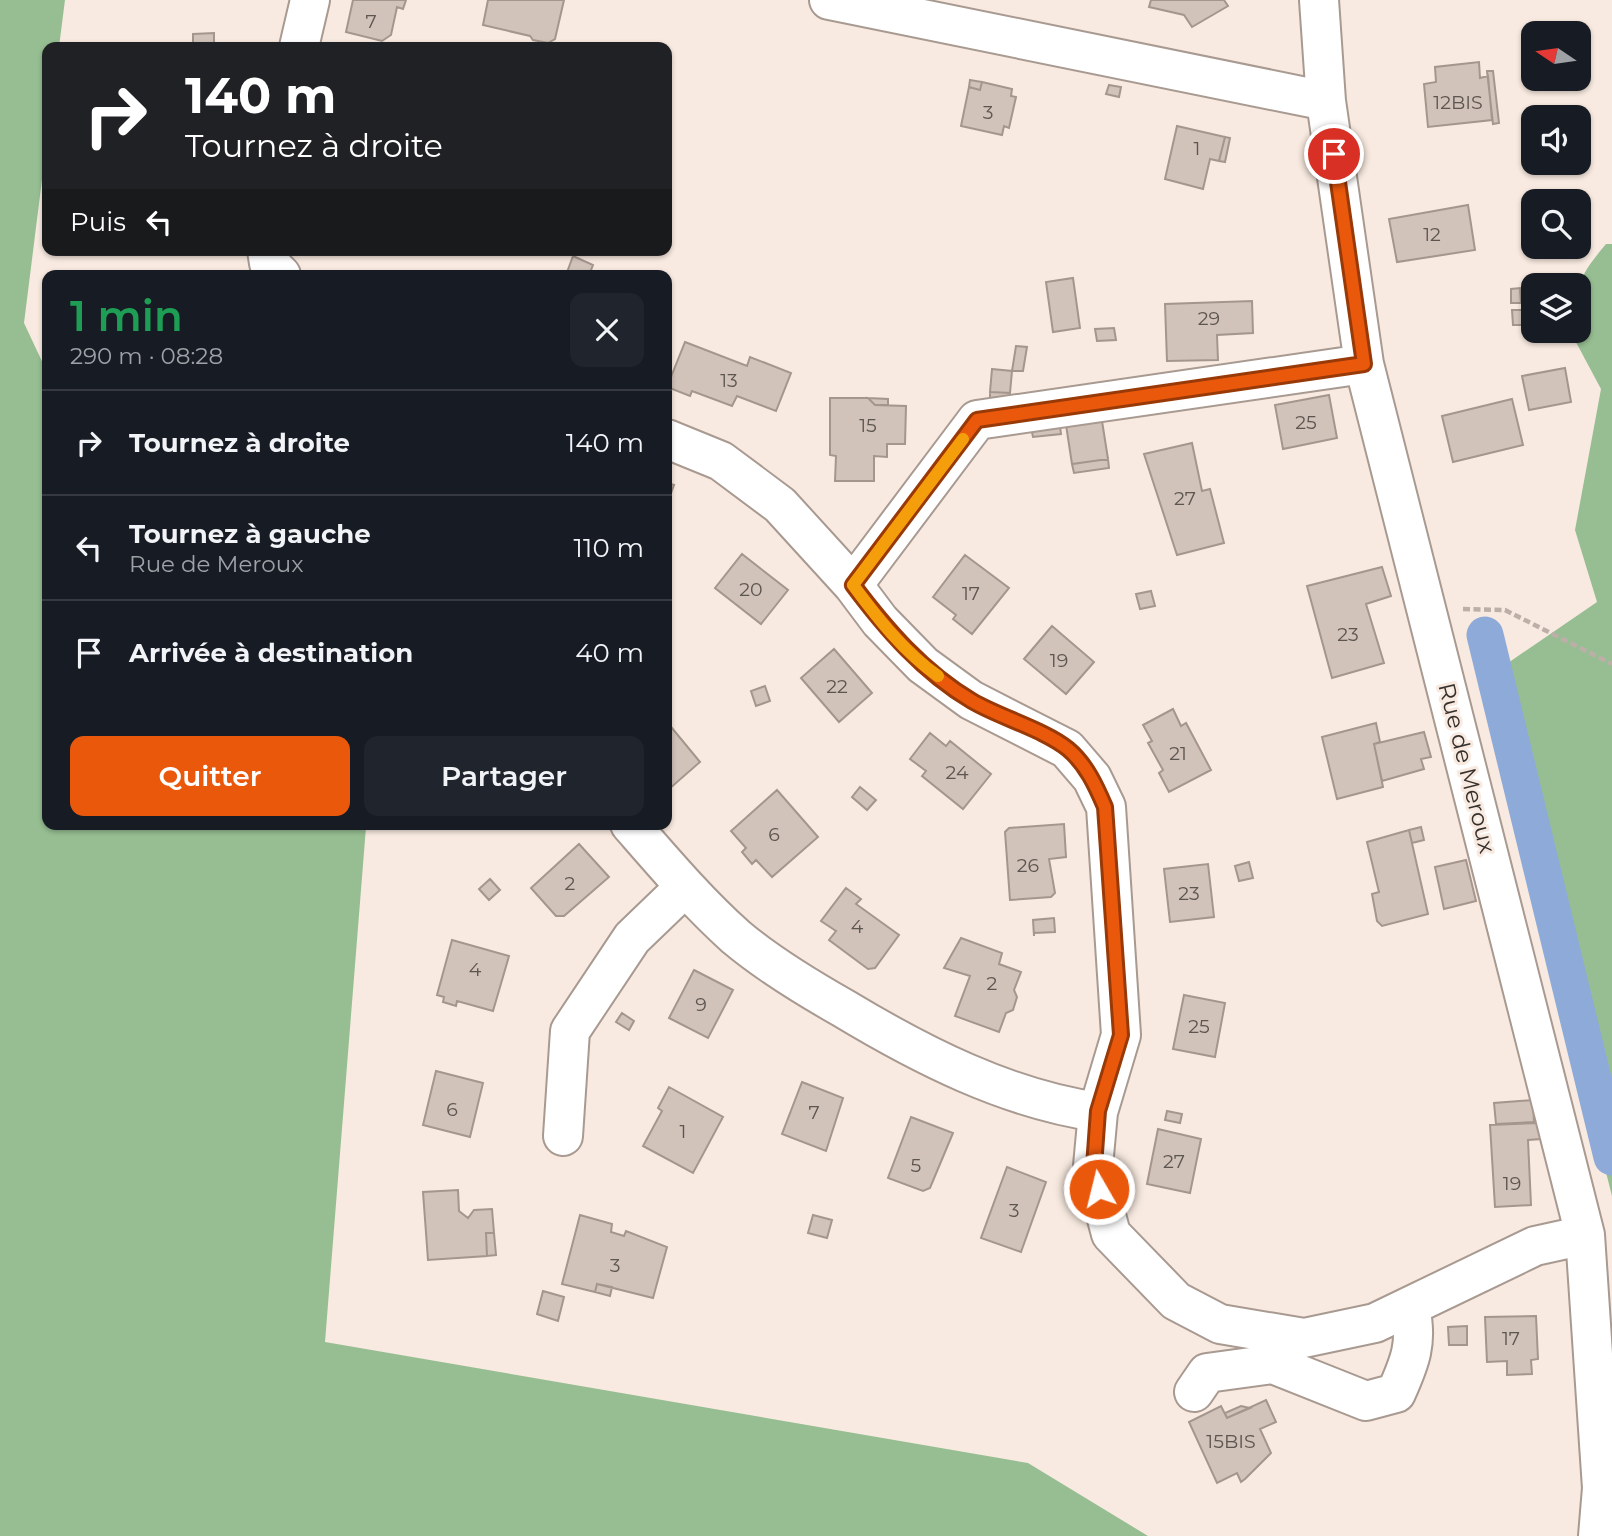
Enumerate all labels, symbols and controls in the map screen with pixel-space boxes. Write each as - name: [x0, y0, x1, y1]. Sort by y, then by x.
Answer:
- house number: 7: [365, 10, 377, 33]
- north arrow: [1521, 21, 1591, 91]
- map controls: [1521, 21, 1591, 343]
- text: 140 m: [185, 66, 337, 125]
- icon: right: [70, 70, 161, 161]
- house number: 12BIS: [1433, 91, 1483, 114]
- house number: 3: [983, 101, 993, 124]
- button: sound: [1521, 105, 1591, 175]
- pin: [1304, 124, 1364, 184]
- text: Tournez à droite: [185, 126, 443, 165]
- icon: arrive: [1315, 135, 1353, 173]
- house number: 1: [1194, 137, 1200, 160]
- button: search: [1521, 189, 1591, 259]
- icon: left: [140, 203, 178, 241]
- text: Puis: [70, 206, 126, 238]
- house number: 12: [1423, 223, 1441, 246]
- button: layers: [1521, 273, 1591, 343]
- text: 1 min: [70, 290, 183, 342]
- button: close: [570, 293, 644, 367]
- house number: 29: [1198, 307, 1220, 330]
- text: 290 m · 08:28: [70, 342, 223, 370]
- house number: 13: [720, 369, 738, 392]
- house number: 25: [1295, 411, 1317, 434]
- house number: 15: [859, 414, 877, 437]
- icon: right: [70, 424, 108, 462]
- text: Tournez à droite: [129, 427, 350, 459]
- text: 140 m: [566, 427, 644, 459]
- house number: 27: [1174, 487, 1196, 510]
- text: Tournez à gauche: [129, 518, 371, 550]
- icon: left: [70, 529, 108, 567]
- text: 110 m: [574, 532, 644, 564]
- text: Rue de Meroux: [129, 550, 303, 578]
- house number: 20: [739, 578, 763, 601]
- house number: 17: [962, 582, 980, 605]
- house number: 23: [1337, 623, 1359, 646]
- icon: arrive: [70, 634, 108, 672]
- text: Arrivée à destination: [129, 637, 413, 669]
- text: 40 m: [575, 637, 644, 669]
- house number: 19: [1050, 649, 1068, 672]
- house number: 22: [826, 675, 848, 698]
- street label: Rue de Meroux: [1432, 680, 1502, 856]
- button: Quitter: [70, 736, 350, 816]
- button: Partager: [364, 736, 644, 816]
- house number: 21: [1169, 742, 1187, 765]
- house number: 24: [946, 761, 969, 784]
- house number: 6: [768, 823, 780, 846]
- house number: 26: [1017, 854, 1039, 877]
- house number: 2: [565, 872, 576, 895]
- house number: 23: [1178, 882, 1200, 905]
- house number: 4: [851, 915, 864, 938]
- house number: 4: [469, 958, 482, 981]
- house number: 2: [987, 972, 998, 995]
- house number: 9: [695, 993, 707, 1016]
- house number: 25: [1188, 1015, 1210, 1038]
- house number: 6: [446, 1098, 458, 1121]
- house number: 7: [808, 1101, 820, 1124]
- house number: 1: [680, 1120, 686, 1143]
- house number: 27: [1163, 1150, 1185, 1173]
- position arrow: [1062, 1152, 1136, 1226]
- house number: 5: [911, 1154, 922, 1177]
- house number: 19: [1503, 1172, 1521, 1195]
- house number: 3: [1009, 1199, 1019, 1222]
- house number: 3: [610, 1254, 620, 1277]
- house number: 17: [1502, 1327, 1520, 1350]
- house number: 15BIS: [1206, 1430, 1256, 1453]

